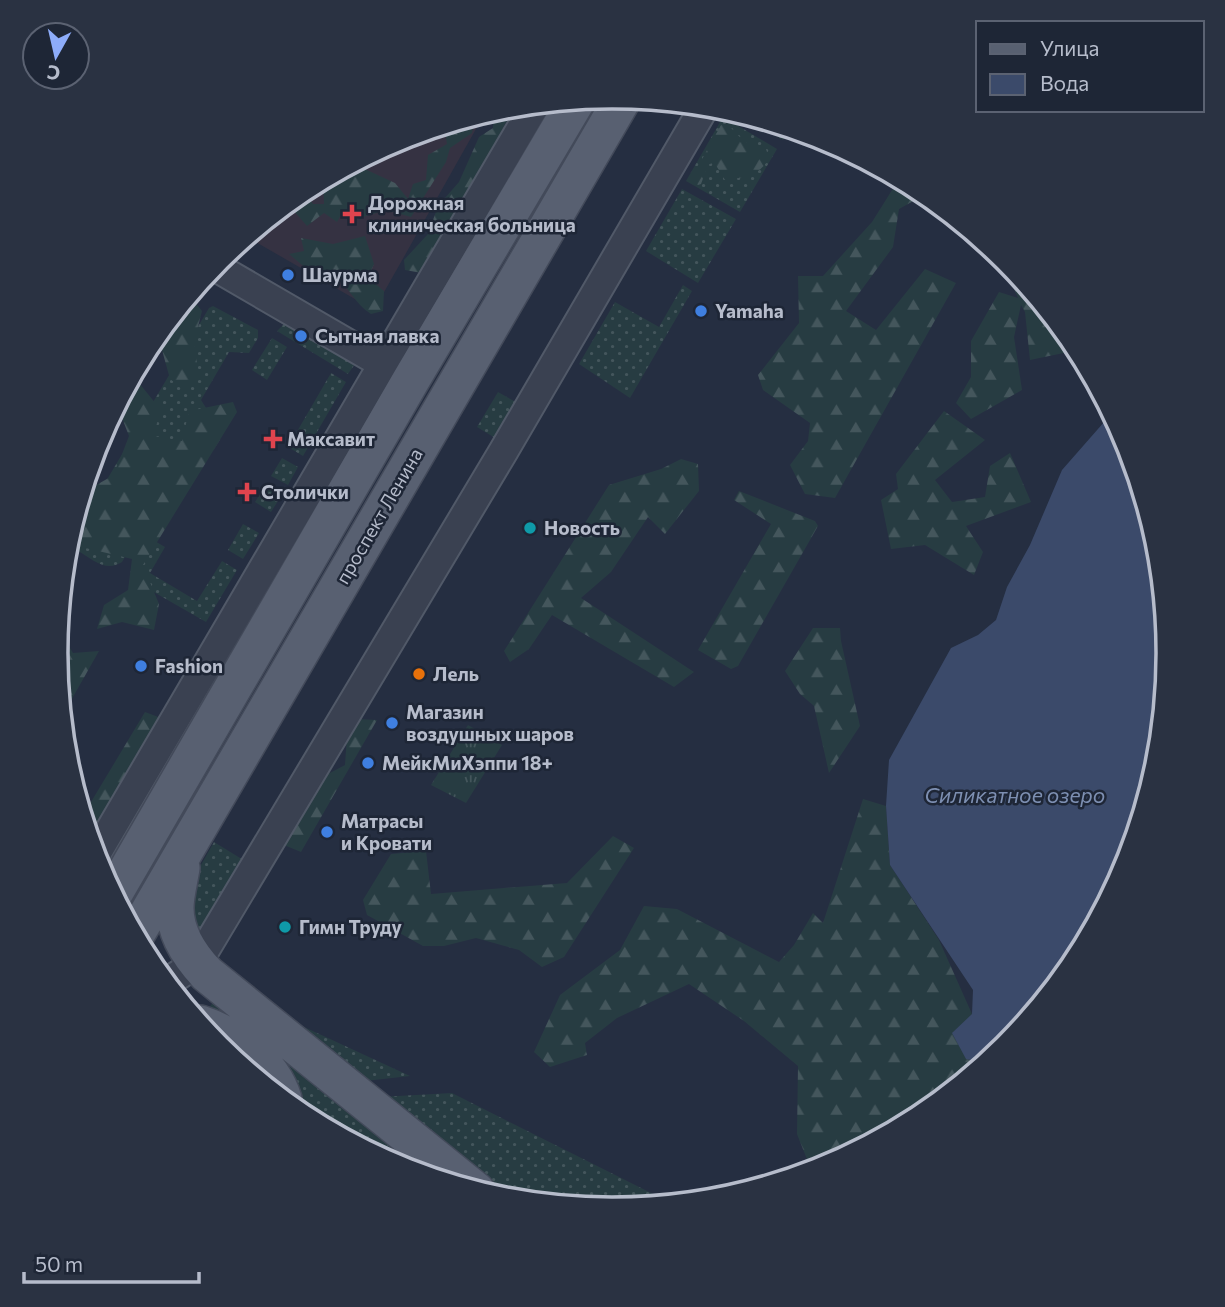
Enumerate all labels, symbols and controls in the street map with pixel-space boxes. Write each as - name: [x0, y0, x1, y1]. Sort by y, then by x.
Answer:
- north arrow: [21, 21, 91, 91]
- legend: [976, 21, 1204, 112]
- text: Улица: [1040, 35, 1099, 60]
- text: С: [46, 61, 62, 86]
- text: Вода: [1040, 70, 1089, 95]
- place label: Дорожная клиническая больница: [368, 191, 576, 236]
- marker: Дорожная клиническая больница: [342, 204, 362, 224]
- place label: Шаурма: [302, 263, 377, 286]
- marker: Шаурма: [280, 267, 296, 283]
- place label: Yamaha: [715, 299, 784, 322]
- marker: Yamaha: [693, 303, 709, 319]
- place label: Сытная лавка: [315, 324, 439, 347]
- marker: Сытная лавка: [293, 328, 309, 344]
- place label: Максавит: [287, 427, 375, 450]
- marker: Максавит: [265, 431, 281, 447]
- street label: проспект Ленина: [330, 444, 427, 588]
- place label: Столички: [261, 480, 349, 503]
- marker: Столички: [239, 484, 255, 500]
- place label: Новость: [544, 516, 620, 539]
- marker: Новость: [522, 520, 538, 536]
- place label: Fashion: [155, 654, 223, 677]
- marker: Fashion: [133, 658, 149, 674]
- place label: Лель: [433, 662, 479, 685]
- marker: Лель: [411, 666, 427, 682]
- place label: Магазин воздушных шаров: [406, 700, 574, 745]
- marker: Магазин воздушных шаров: [384, 715, 400, 731]
- place label: МейкМиХэппи 18+: [382, 751, 553, 774]
- marker: МейкМиХэппи 18+: [360, 755, 376, 771]
- water label: Силикатное озеро: [925, 782, 1105, 807]
- place label: Матрасы и Кровати: [341, 809, 432, 854]
- marker: Матрасы и Кровати: [319, 824, 335, 840]
- place label: Гимн Труду: [299, 915, 402, 938]
- marker: Гимн Труду: [277, 919, 293, 935]
- scale bar: [24, 1240, 200, 1284]
- text: 50 m: [35, 1251, 83, 1276]

